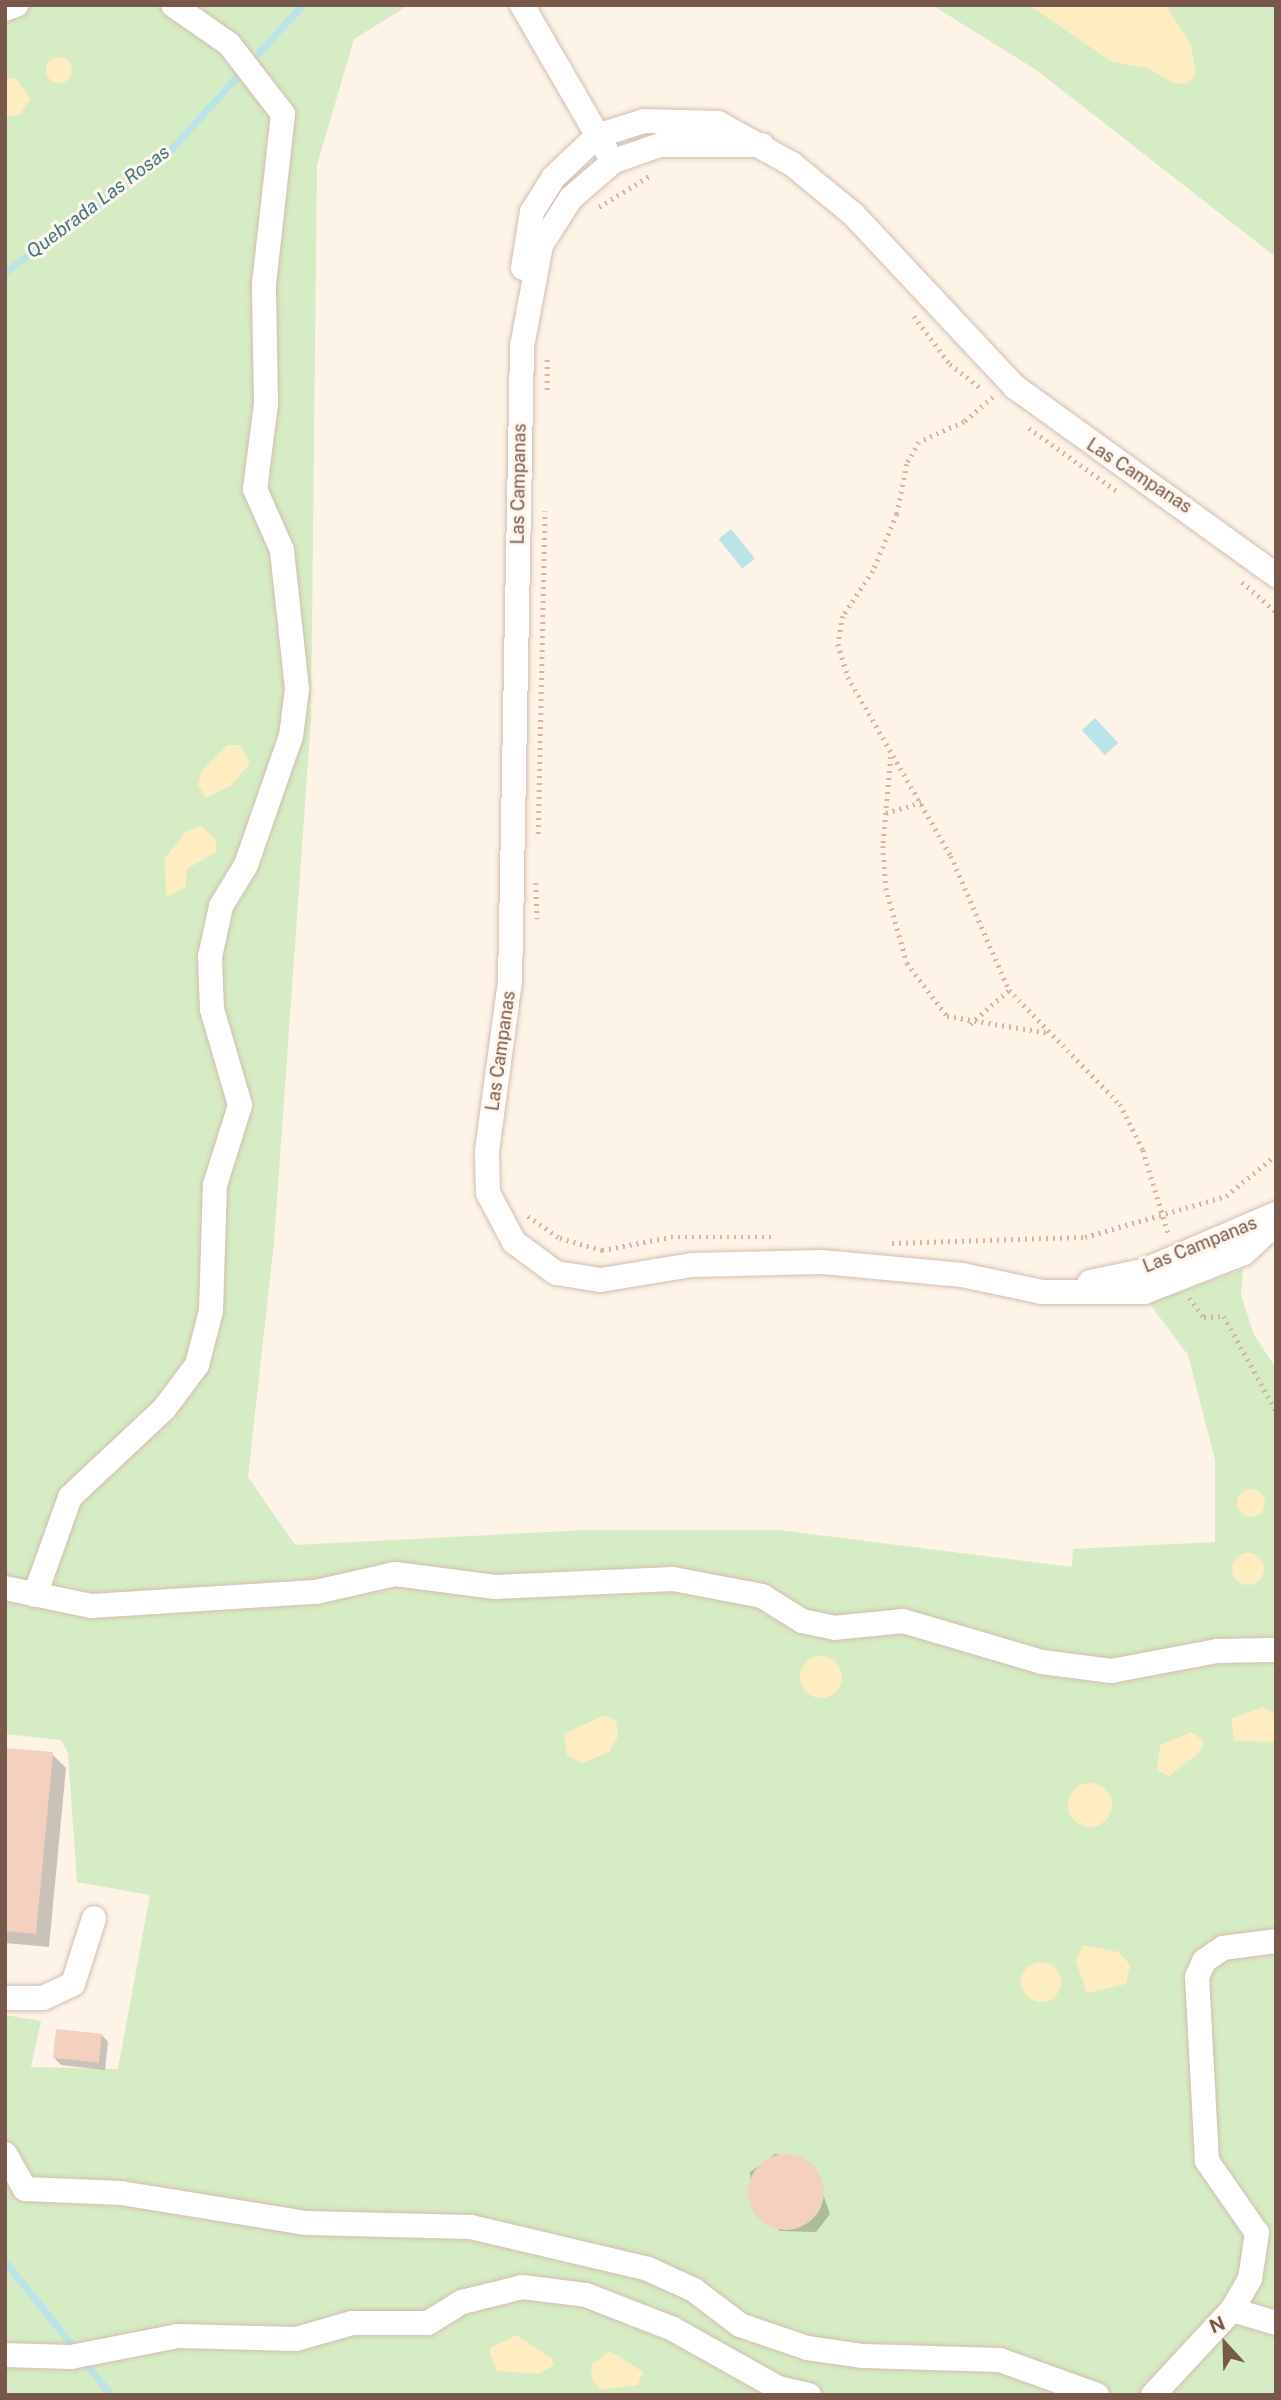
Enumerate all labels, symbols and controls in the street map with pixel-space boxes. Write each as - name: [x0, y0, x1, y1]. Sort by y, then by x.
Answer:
- water label: Quebrada Las Rosas: [22, 141, 174, 263]
- street label: Las Campanas: [507, 423, 531, 545]
- street label: Las Campanas: [1082, 434, 1196, 518]
- street label: Las Campanas: [482, 990, 520, 1112]
- street label: Las Campanas: [1140, 1212, 1260, 1278]
- north arrow: [1190, 2309, 1260, 2379]
- text: N: [1206, 2312, 1228, 2338]

